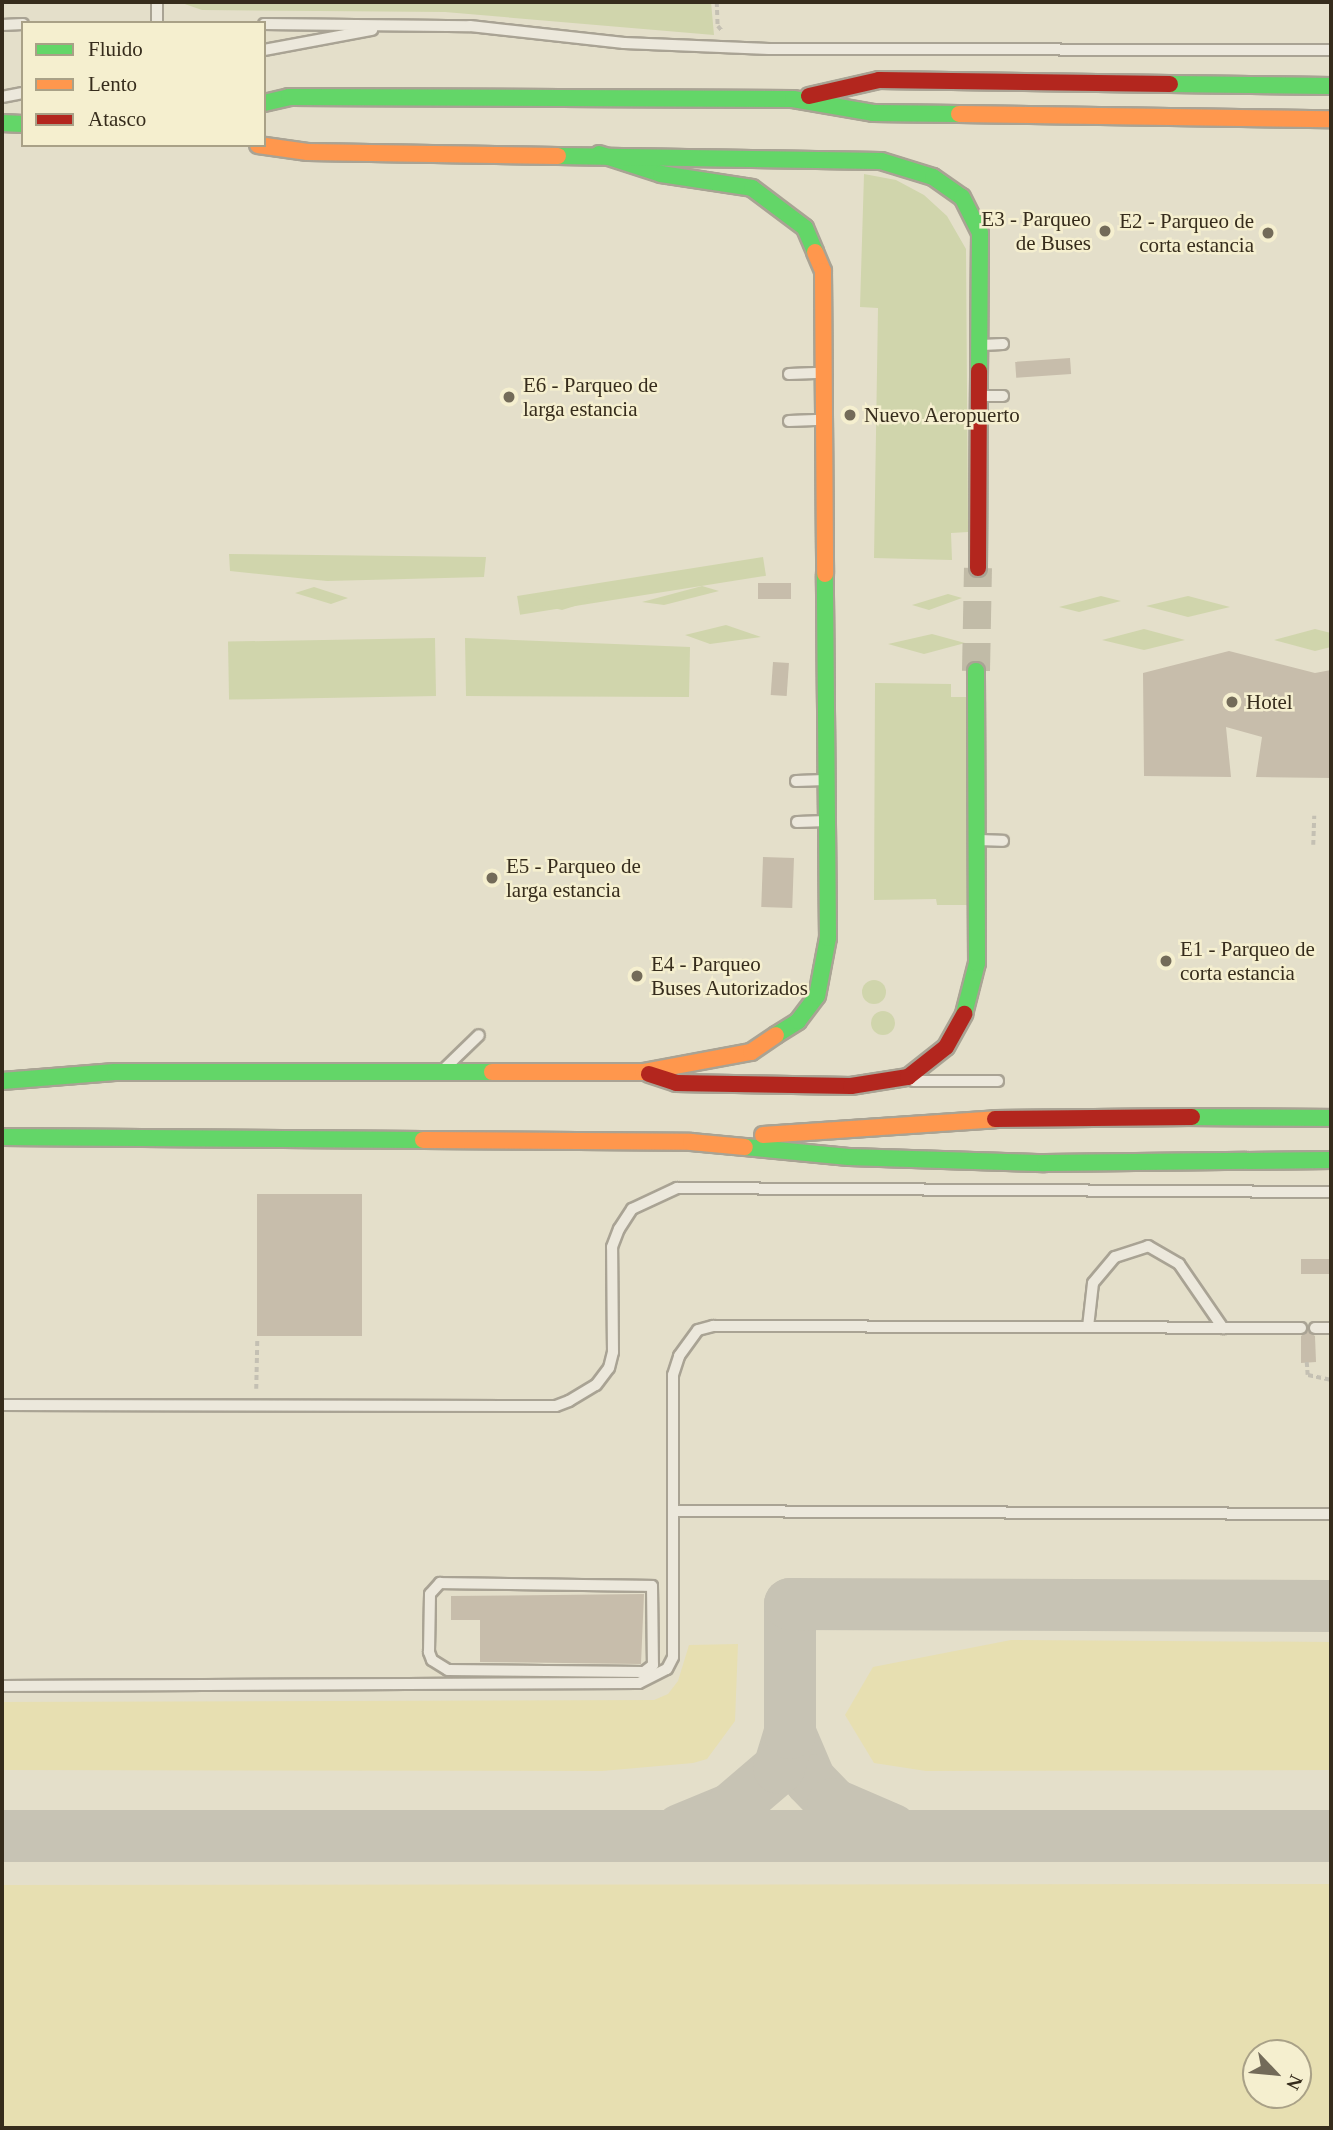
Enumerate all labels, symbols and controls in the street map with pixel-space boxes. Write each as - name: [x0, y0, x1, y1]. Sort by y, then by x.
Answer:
- legend: [21, 21, 266, 147]
- text: Fluido: [88, 37, 143, 61]
- text: Lento: [88, 72, 137, 96]
- text: Atasco: [88, 107, 146, 131]
- place label: E3 - Parqueo de Buses: [981, 206, 1091, 256]
- place label: E2 - Parqueo de corta estancia: [1119, 208, 1254, 258]
- marker: E3 - Parqueo de Buses: [1097, 223, 1113, 239]
- marker: E2 - Parqueo de corta estancia: [1260, 225, 1276, 241]
- place label: E6 - Parqueo de larga estancia: [523, 372, 658, 422]
- marker: E6 - Parqueo de larga estancia: [501, 389, 517, 405]
- place label: Nuevo Aeropuerto: [864, 402, 1021, 428]
- marker: Nuevo Aeropuerto: [842, 407, 858, 423]
- place label: Hotel: [1246, 689, 1293, 715]
- marker: Hotel: [1224, 694, 1240, 710]
- place label: E5 - Parqueo de larga estancia: [506, 853, 641, 903]
- marker: E5 - Parqueo de larga estancia: [484, 870, 500, 886]
- place label: E1 - Parqueo de corta estancia: [1180, 936, 1315, 986]
- place label: E4 - Parqueo Buses Autorizados: [651, 951, 809, 1001]
- marker: E1 - Parqueo de corta estancia: [1158, 953, 1174, 969]
- marker: E4 - Parqueo Buses Autorizados: [629, 968, 645, 984]
- north arrow: [1242, 2039, 1312, 2109]
- text: N: [1282, 2072, 1307, 2093]

